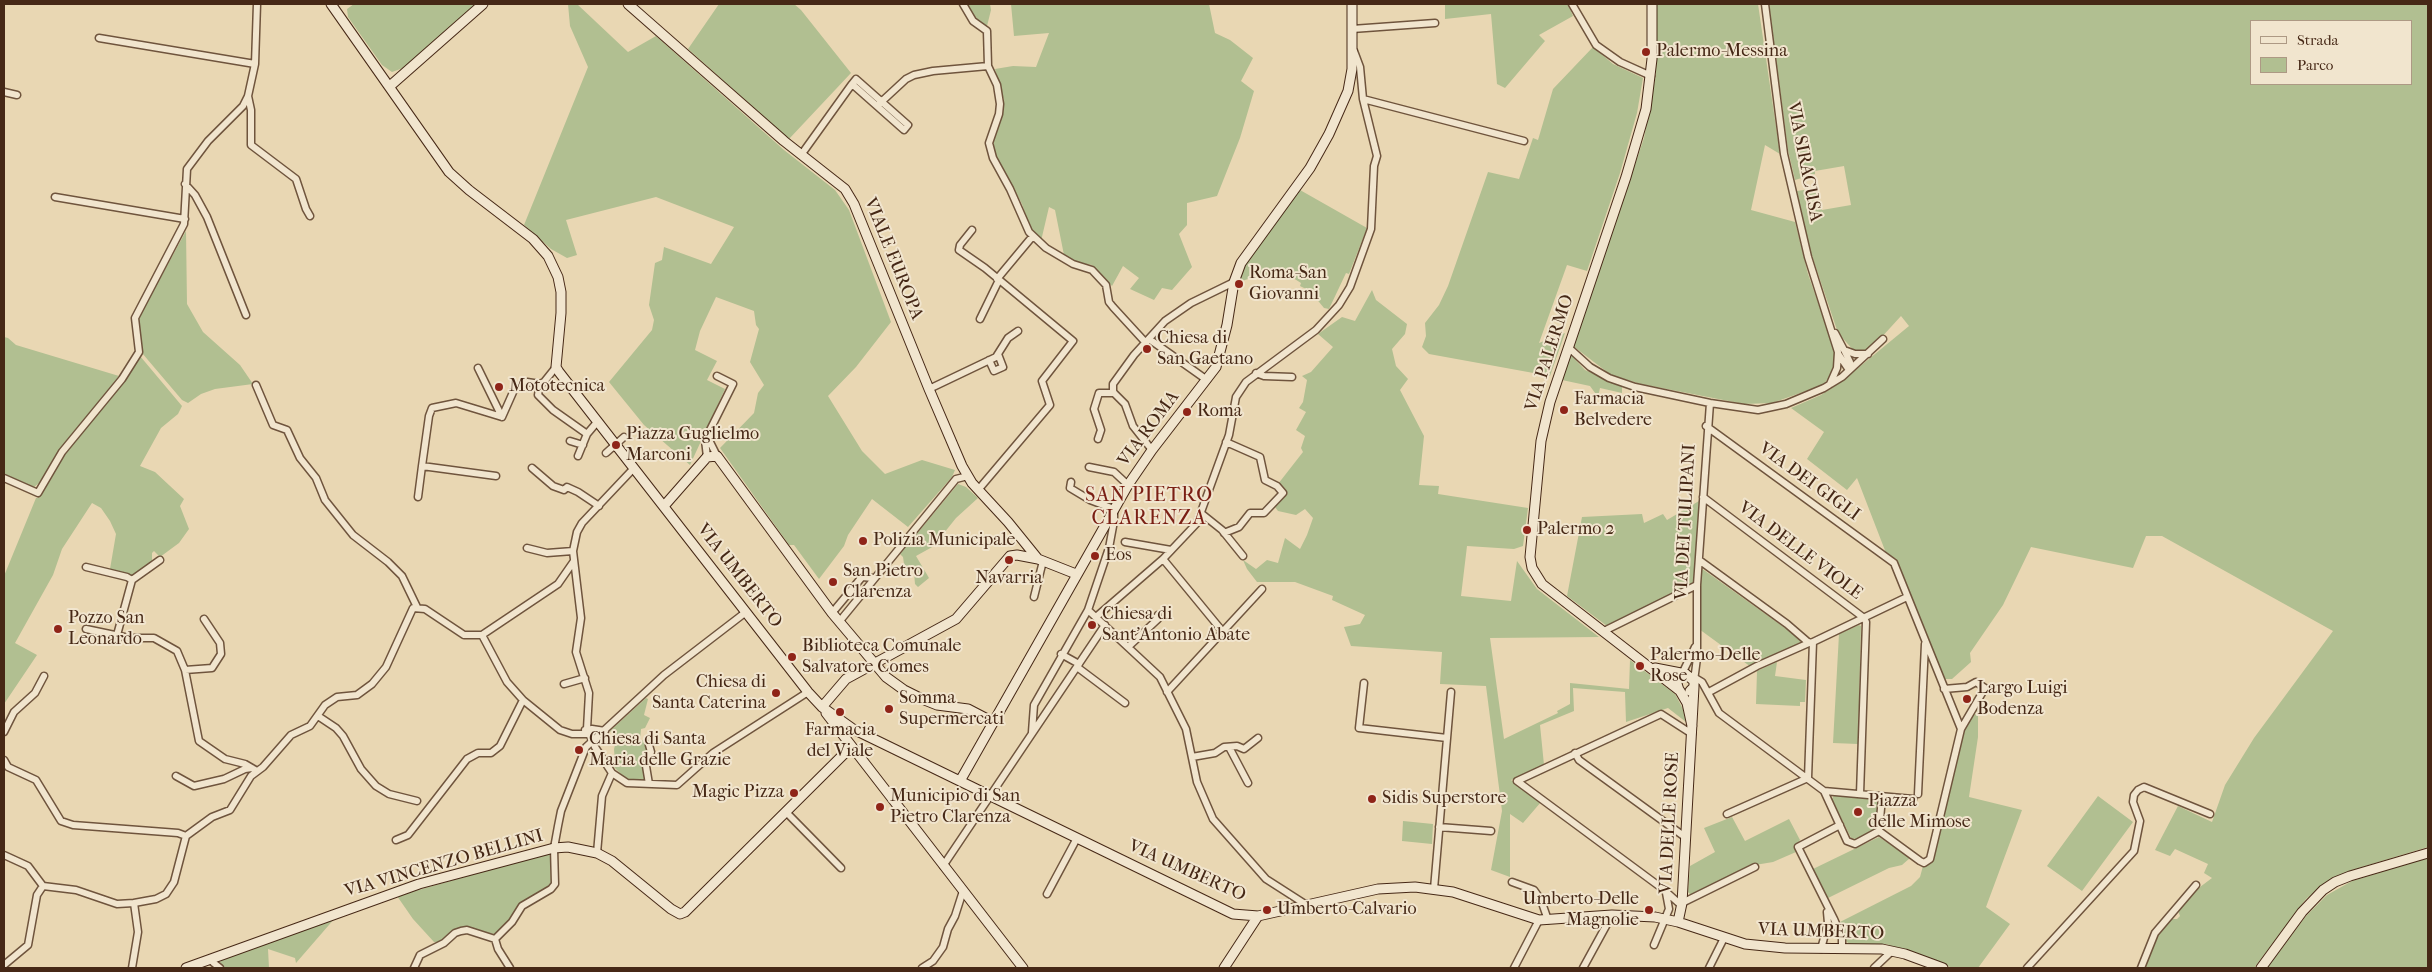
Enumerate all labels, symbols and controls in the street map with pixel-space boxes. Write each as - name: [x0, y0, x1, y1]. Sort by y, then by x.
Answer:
- legend: [2250, 20, 2412, 85]
- text: Strada: [2297, 31, 2339, 49]
- place label: Palermo-Messina: [1656, 41, 1788, 63]
- marker: Palermo-Messina: [1640, 46, 1652, 58]
- text: Parco: [2297, 56, 2333, 74]
- street label: VIA SIRACUSA: [1782, 100, 1826, 224]
- street label: VIALE EUROPA: [859, 195, 927, 323]
- place label: Roma-San Giovanni: [1249, 263, 1327, 306]
- marker: Roma-San Giovanni: [1233, 278, 1245, 290]
- street label: VIA PALERMO: [1521, 292, 1579, 414]
- place label: Chiesa di San Gaetano: [1157, 328, 1253, 370]
- marker: Chiesa di San Gaetano: [1141, 343, 1153, 355]
- place label: Mototecnica: [509, 376, 605, 398]
- marker: Mototecnica: [493, 381, 505, 393]
- street label: VIA ROMA: [1114, 387, 1184, 471]
- place label: Farmacia Belvedere: [1574, 389, 1652, 432]
- place label: Roma: [1197, 401, 1242, 423]
- marker: Farmacia Belvedere: [1558, 404, 1570, 416]
- marker: Roma: [1181, 406, 1193, 418]
- place label: Piazza Guglielmo Marconi: [626, 424, 759, 466]
- street label: VIA DEI GIGLI: [1754, 438, 1864, 526]
- marker: Piazza Guglielmo Marconi: [610, 439, 622, 451]
- street label: VIA DEI TULIPANI: [1671, 443, 1701, 601]
- district label: SAN PIETRO CLARENZA: [1084, 484, 1214, 531]
- street label: VIA DELLE VIOLE: [1734, 497, 1866, 605]
- place label: Palermo 2: [1537, 519, 1615, 541]
- street label: VIA UMBERTO: [692, 520, 786, 632]
- marker: Palermo 2: [1521, 524, 1533, 536]
- place label: Polizia Municipale: [873, 530, 1015, 552]
- marker: Polizia Municipale: [857, 535, 869, 547]
- place label: Eos: [1105, 545, 1132, 567]
- marker: Eos: [1089, 550, 1101, 562]
- marker: Navarria: [1003, 554, 1015, 566]
- place label: San Pietro Clarenza: [843, 561, 923, 604]
- place label: Navarria: [975, 568, 1043, 590]
- marker: San Pietro Clarenza: [827, 576, 839, 588]
- place label: Chiesa di Sant'Antonio Abate: [1102, 604, 1250, 646]
- place label: Pozzo San Leonardo: [68, 608, 145, 650]
- marker: Chiesa di Sant'Antonio Abate: [1086, 619, 1098, 631]
- marker: Pozzo San Leonardo: [52, 623, 64, 635]
- place label: Biblioteca Comunale Salvatore Comes: [802, 636, 961, 679]
- place label: Palermo-Delle Rose: [1650, 645, 1760, 688]
- marker: Biblioteca Comunale Salvatore Comes: [786, 651, 798, 663]
- marker: Palermo-Delle Rose: [1634, 660, 1646, 672]
- place label: Chiesa di Santa Caterina: [652, 672, 766, 714]
- place label: Largo Luigi Bodenza: [1977, 678, 2068, 721]
- marker: Chiesa di Santa Caterina: [770, 687, 782, 699]
- place label: Somma Supermercati: [899, 688, 1004, 731]
- marker: Largo Luigi Bodenza: [1961, 693, 1973, 705]
- marker: Somma Supermercati: [883, 703, 895, 715]
- marker: Farmacia del Viale: [834, 706, 846, 718]
- place label: Farmacia del Viale: [805, 720, 875, 762]
- place label: Chiesa di Santa Maria delle Grazie: [589, 729, 731, 772]
- marker: Chiesa di Santa Maria delle Grazie: [573, 744, 585, 756]
- street label: VIA DELLE ROSE: [1655, 751, 1685, 895]
- place label: Magic Pizza: [692, 782, 784, 804]
- place label: Municipio di San Pietro Clarenza: [890, 786, 1020, 829]
- marker: Magic Pizza: [788, 787, 800, 799]
- place label: Sidis Superstore: [1382, 788, 1506, 810]
- place label: Piazza delle Mimose: [1868, 791, 1971, 834]
- marker: Sidis Superstore: [1366, 793, 1378, 805]
- marker: Municipio di San Pietro Clarenza: [874, 801, 886, 813]
- marker: Piazza delle Mimose: [1852, 806, 1864, 818]
- street label: VIA VINCENZO BELLINI: [342, 825, 546, 903]
- street label: VIA UMBERTO: [1125, 835, 1249, 907]
- place label: Umberto-Delle Magnolie: [1523, 889, 1639, 932]
- place label: Umberto-Calvario: [1277, 899, 1417, 921]
- marker: Umberto-Calvario: [1261, 904, 1273, 916]
- marker: Umberto-Delle Magnolie: [1643, 904, 1655, 916]
- street label: VIA UMBERTO: [1758, 919, 1884, 945]

